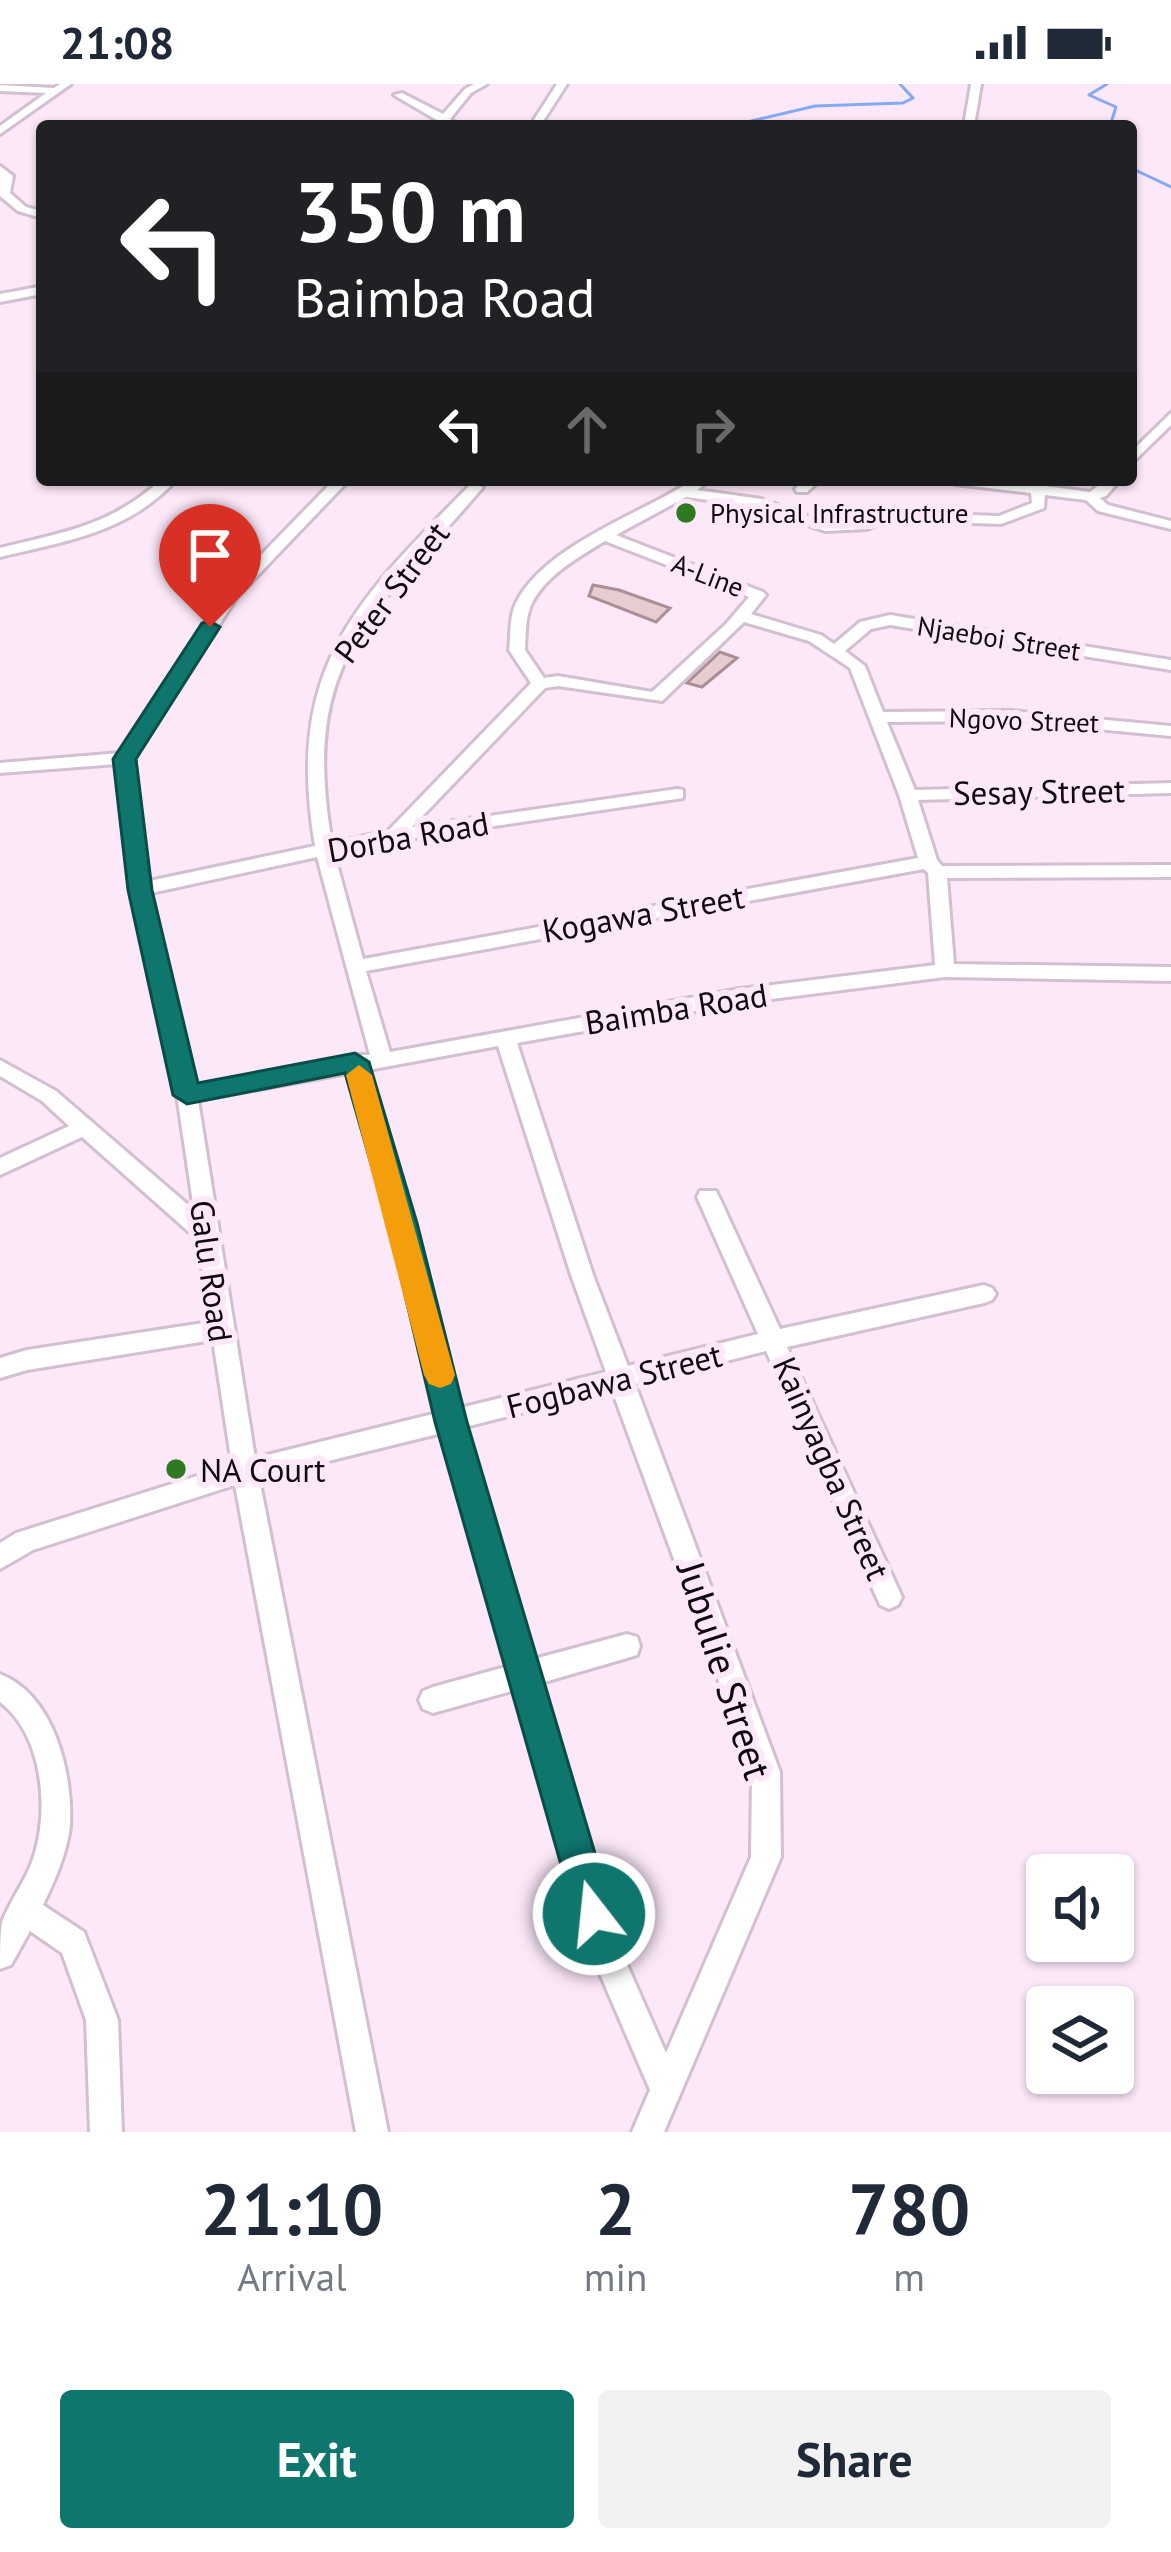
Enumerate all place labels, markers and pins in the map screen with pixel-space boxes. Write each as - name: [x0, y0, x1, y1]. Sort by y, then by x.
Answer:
- place label: Physical Infrastructure: [710, 496, 969, 530]
- marker: Physical Infrastructure: [673, 500, 699, 526]
- pin: [159, 504, 261, 627]
- place label: NA Court: [200, 1448, 326, 1491]
- marker: NA Court: [163, 1456, 189, 1482]

